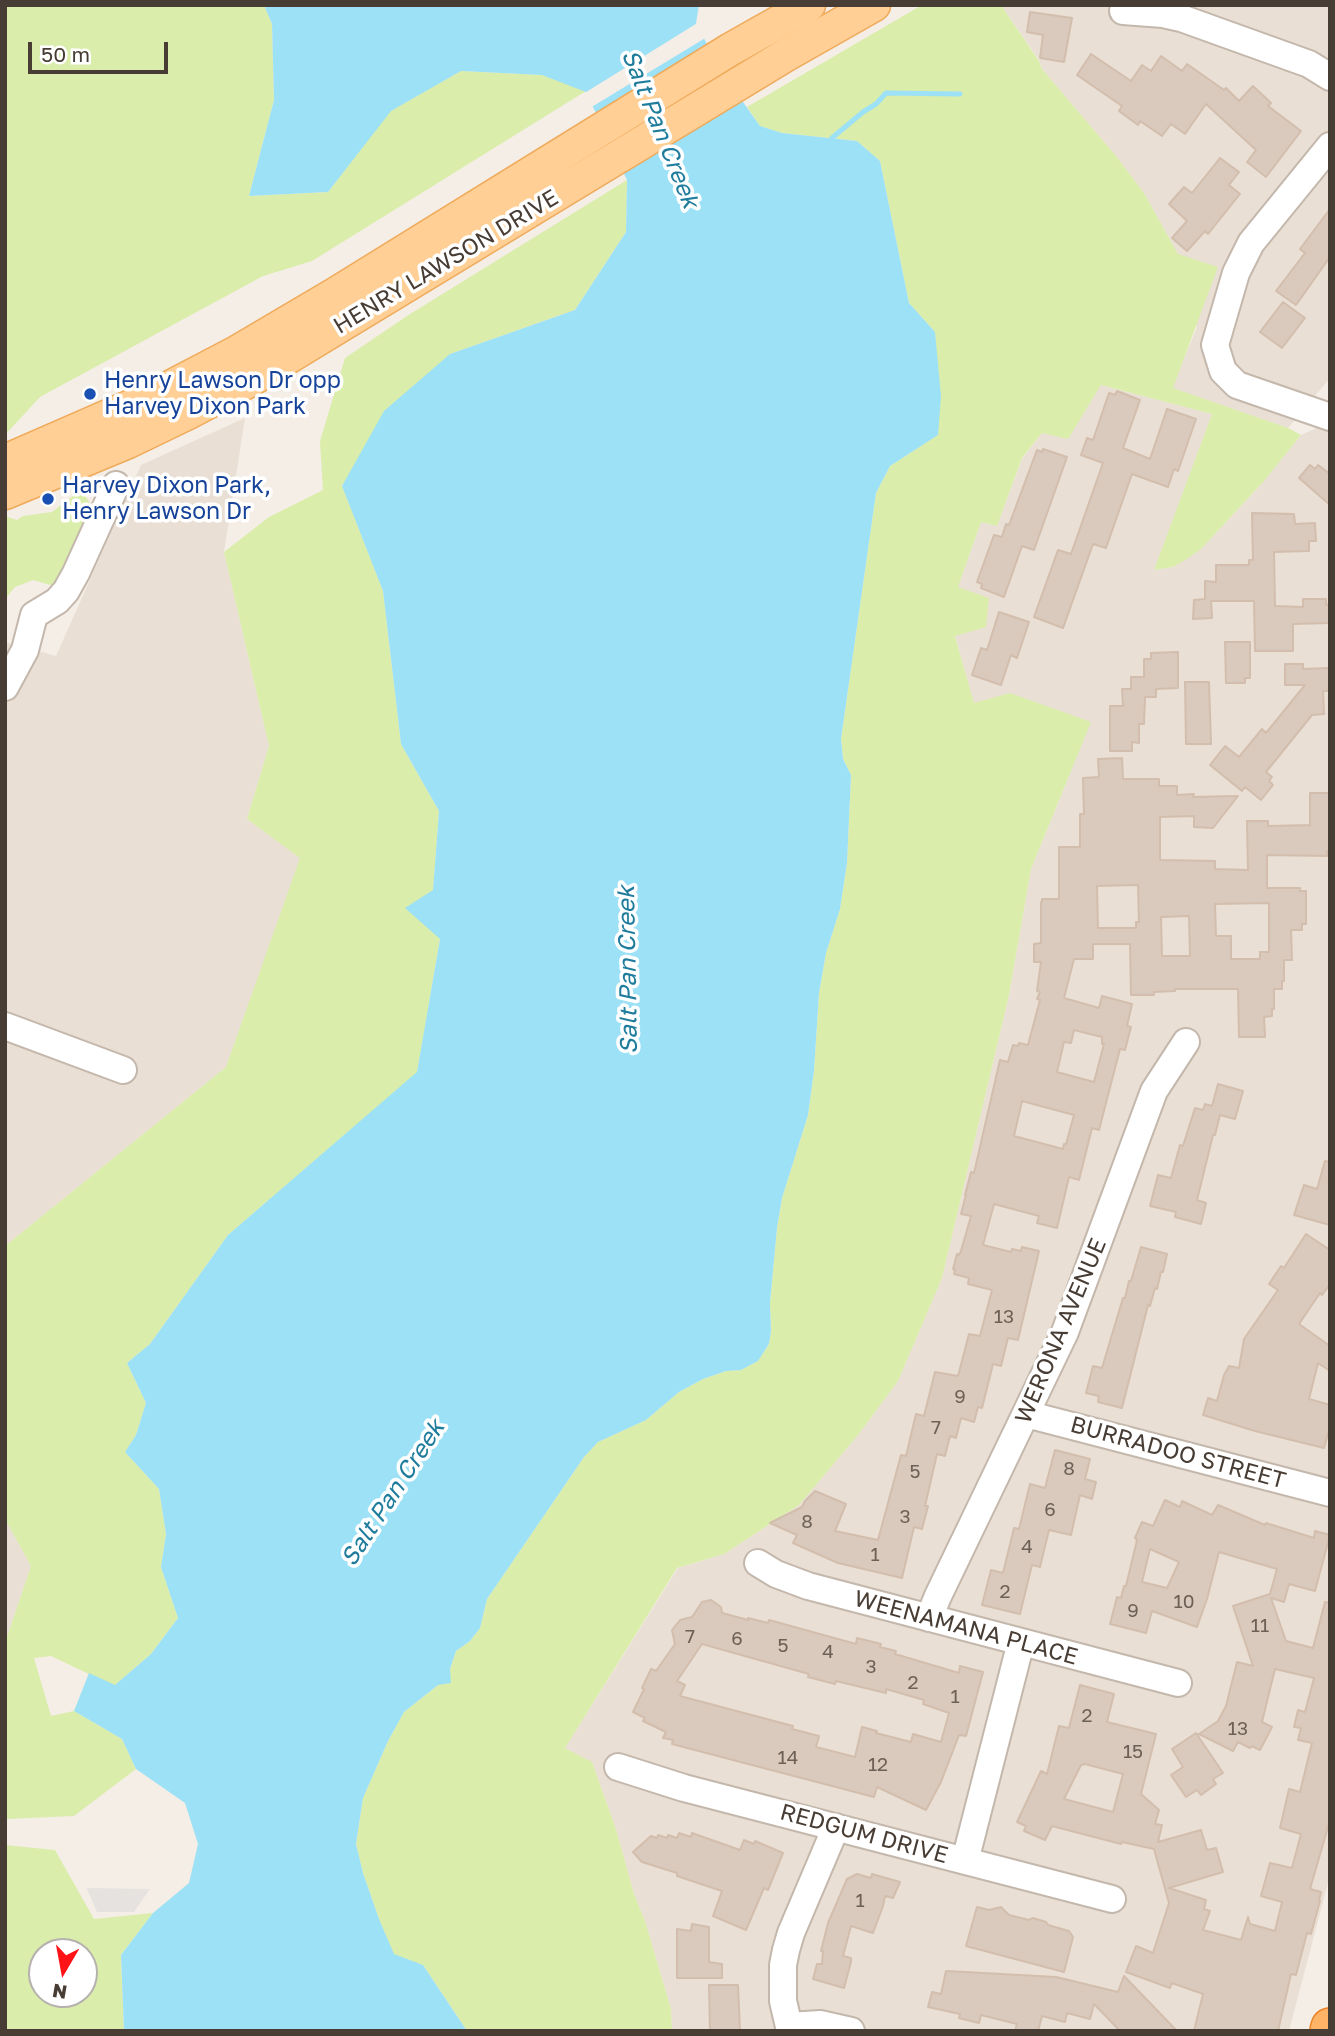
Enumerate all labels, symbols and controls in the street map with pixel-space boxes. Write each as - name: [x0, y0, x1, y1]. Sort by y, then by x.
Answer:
- scale bar: [32, 28, 172, 72]
- text: 50 m: [41, 41, 90, 67]
- water label: Salt Pan Creek: [615, 46, 705, 212]
- street label: HENRY LAWSON DRIVE: [329, 184, 563, 340]
- place label: Henry Lawson Dr opp Harvey Dixon Park: [104, 367, 341, 421]
- marker: Henry Lawson Dr opp Harvey Dixon Park: [82, 386, 98, 402]
- place label: Harvey Dixon Park, Henry Lawson Dr: [62, 472, 271, 526]
- marker: Harvey Dixon Park, Henry Lawson Dr: [40, 491, 56, 507]
- water label: Salt Pan Creek: [612, 886, 644, 1054]
- street label: WERONA AVENUE: [1010, 1234, 1112, 1428]
- house number: 13: [994, 1306, 1014, 1328]
- house number: 9: [954, 1386, 966, 1408]
- street label: BURRADOO STREET: [1067, 1411, 1289, 1495]
- water label: Salt Pan Creek: [335, 1415, 451, 1571]
- house number: 7: [931, 1417, 941, 1439]
- house number: 8: [1063, 1458, 1075, 1480]
- house number: 5: [909, 1461, 921, 1483]
- house number: 6: [1044, 1499, 1056, 1521]
- house number: 3: [899, 1506, 911, 1528]
- house number: 8: [801, 1511, 813, 1533]
- house number: 4: [1021, 1536, 1033, 1558]
- house number: 1: [870, 1544, 880, 1566]
- house number: 2: [999, 1581, 1011, 1603]
- street label: WEENAMANA PLACE: [851, 1585, 1081, 1671]
- house number: 10: [1174, 1591, 1194, 1613]
- house number: 9: [1127, 1600, 1139, 1622]
- house number: 11: [1251, 1615, 1269, 1637]
- house number: 7: [685, 1626, 695, 1648]
- house number: 6: [731, 1628, 743, 1650]
- house number: 5: [777, 1635, 789, 1657]
- house number: 4: [822, 1641, 834, 1663]
- house number: 3: [865, 1656, 877, 1678]
- house number: 2: [907, 1672, 919, 1694]
- house number: 1: [950, 1686, 960, 1708]
- house number: 2: [1081, 1705, 1093, 1727]
- house number: 13: [1228, 1718, 1248, 1740]
- house number: 15: [1123, 1741, 1143, 1763]
- house number: 14: [778, 1747, 798, 1769]
- house number: 12: [868, 1754, 888, 1776]
- street label: REDGUM DRIVE: [777, 1798, 951, 1870]
- house number: 1: [855, 1890, 865, 1912]
- north arrow: [28, 1938, 98, 2008]
- text: N: [51, 1980, 69, 2005]

